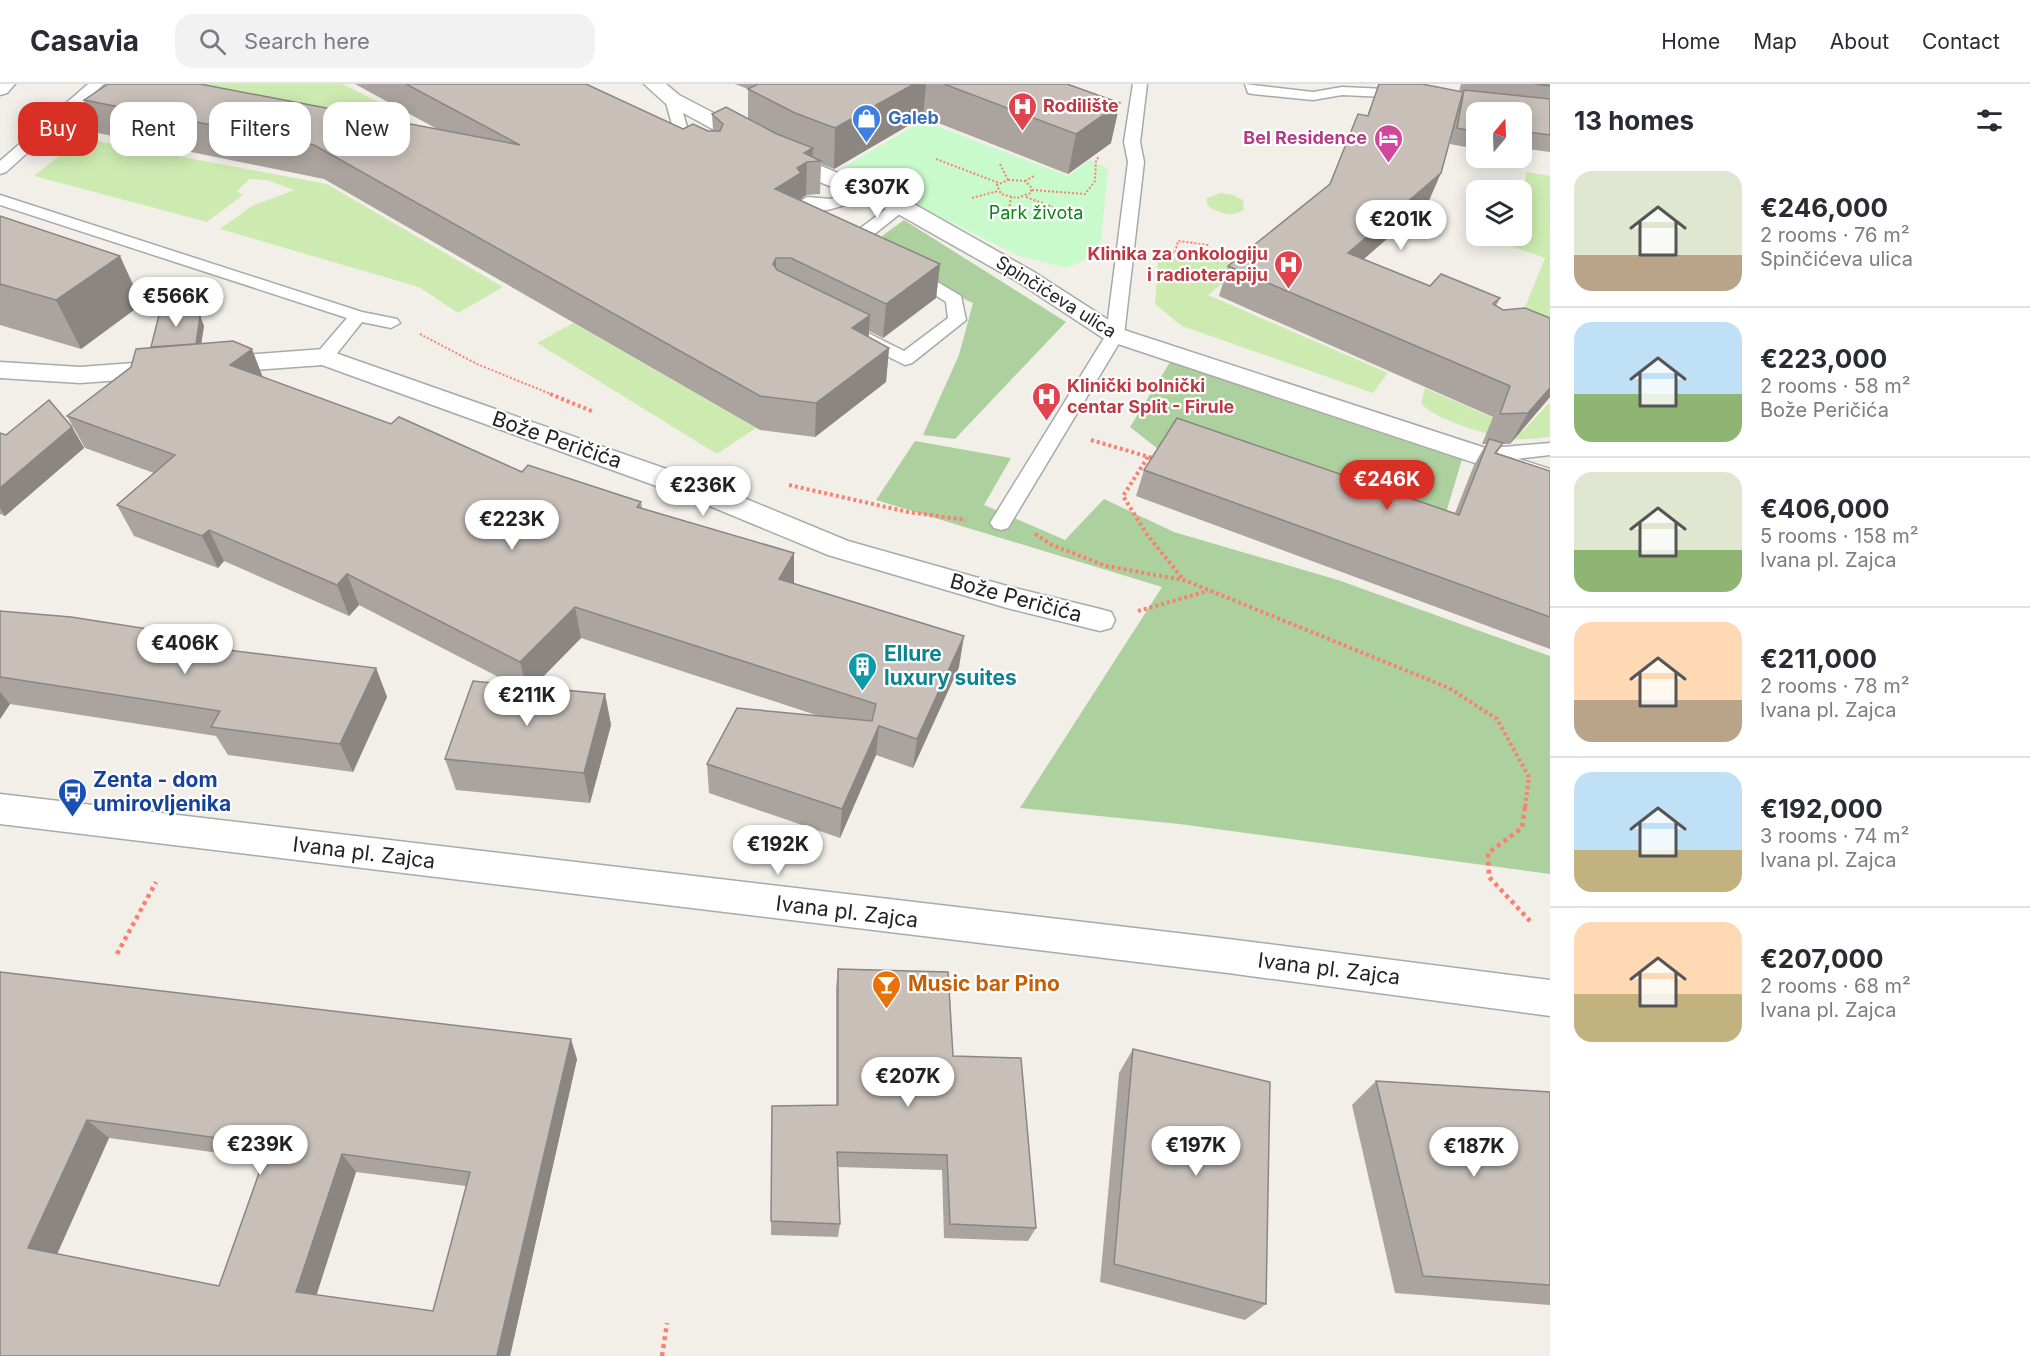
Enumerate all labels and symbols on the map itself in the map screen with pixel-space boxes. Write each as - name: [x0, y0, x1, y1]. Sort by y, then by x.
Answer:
- hospital icon: Rodilište: [1006, 90, 1038, 132]
- place label: Rodilište: [1043, 95, 1119, 116]
- shop icon: Galeb: [851, 102, 883, 144]
- north arrow: [1466, 102, 1532, 168]
- place label: Galeb: [888, 107, 939, 128]
- hotel icon: Bel Residence: [1372, 122, 1404, 164]
- place label: Bel Residence: [1243, 127, 1367, 148]
- pin: €307K: [835, 168, 919, 219]
- pin: €201K: [1359, 200, 1443, 251]
- park label: Park života: [989, 202, 1083, 223]
- place label: Klinika za onkologiju i radioterapiju: [1087, 243, 1268, 285]
- hospital icon: Klinika za onkologiju i radioterapiju: [1273, 248, 1305, 290]
- street label: Spinčićeva ulica: [992, 251, 1120, 342]
- pin: €566K: [134, 277, 218, 328]
- place label: Klinički bolnički centar Split - Firule: [1067, 375, 1235, 417]
- hospital icon: Klinički bolnički centar Split - Firule: [1030, 380, 1062, 422]
- street label: Bože Peričića: [489, 406, 625, 473]
- pin: €246K: [1345, 460, 1429, 511]
- pin: €236K: [661, 466, 745, 517]
- pin: €223K: [470, 500, 554, 551]
- street label: Bože Peričića: [947, 568, 1085, 627]
- pin: €406K: [143, 624, 227, 675]
- place label: Ellure luxury suites: [884, 641, 1017, 690]
- building icon: Ellure luxury suites: [847, 650, 879, 692]
- pin: €211K: [485, 676, 569, 727]
- place label: Zenta - dom umirovljenika: [93, 767, 231, 816]
- bus stop icon: Zenta - dom umirovljenika: [56, 776, 88, 818]
- pin: €192K: [736, 825, 820, 876]
- street label: Ivana pl. Zajca: [291, 831, 437, 874]
- street label: Ivana pl. Zajca: [774, 890, 920, 933]
- street label: Ivana pl. Zajca: [1256, 947, 1402, 990]
- bar icon: Music bar Pino: [871, 968, 903, 1010]
- place label: Music bar Pino: [908, 971, 1060, 996]
- pin: €207K: [866, 1057, 950, 1108]
- pin: €239K: [218, 1125, 302, 1176]
- pin: €197K: [1154, 1126, 1238, 1177]
- pin: €187K: [1432, 1127, 1516, 1178]

